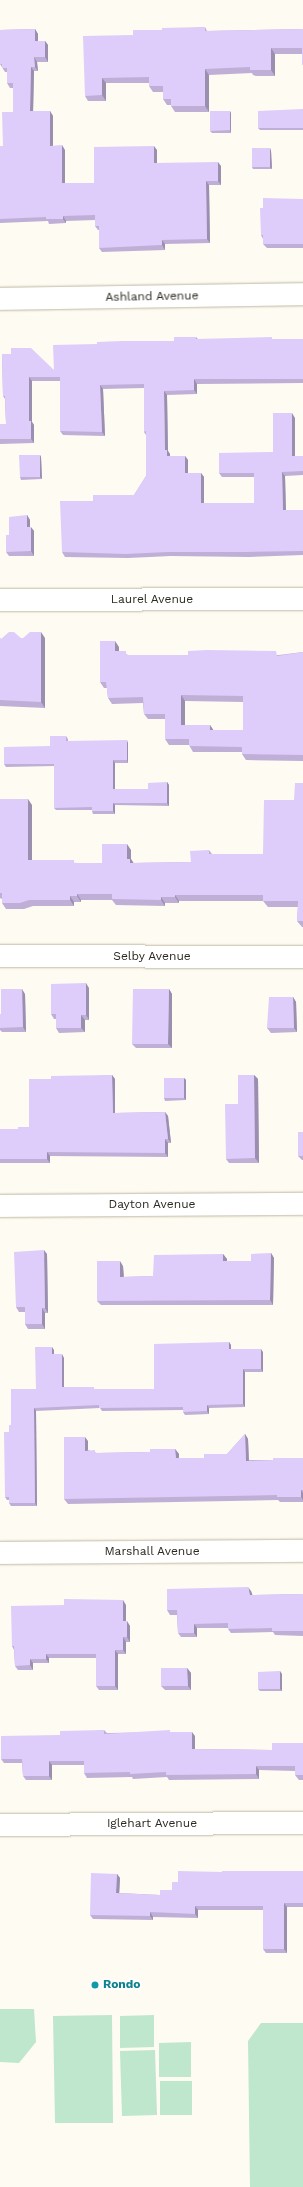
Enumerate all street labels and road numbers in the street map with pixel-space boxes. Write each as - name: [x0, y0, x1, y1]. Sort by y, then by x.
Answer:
- street label: Ashland Avenue: [105, 289, 199, 305]
- street label: Laurel Avenue: [110, 593, 194, 607]
- street label: Selby Avenue: [113, 950, 191, 964]
- street label: Dayton Avenue: [108, 1198, 196, 1212]
- street label: Marshall Avenue: [104, 1545, 200, 1559]
- street label: Iglehart Avenue: [107, 1817, 197, 1831]

